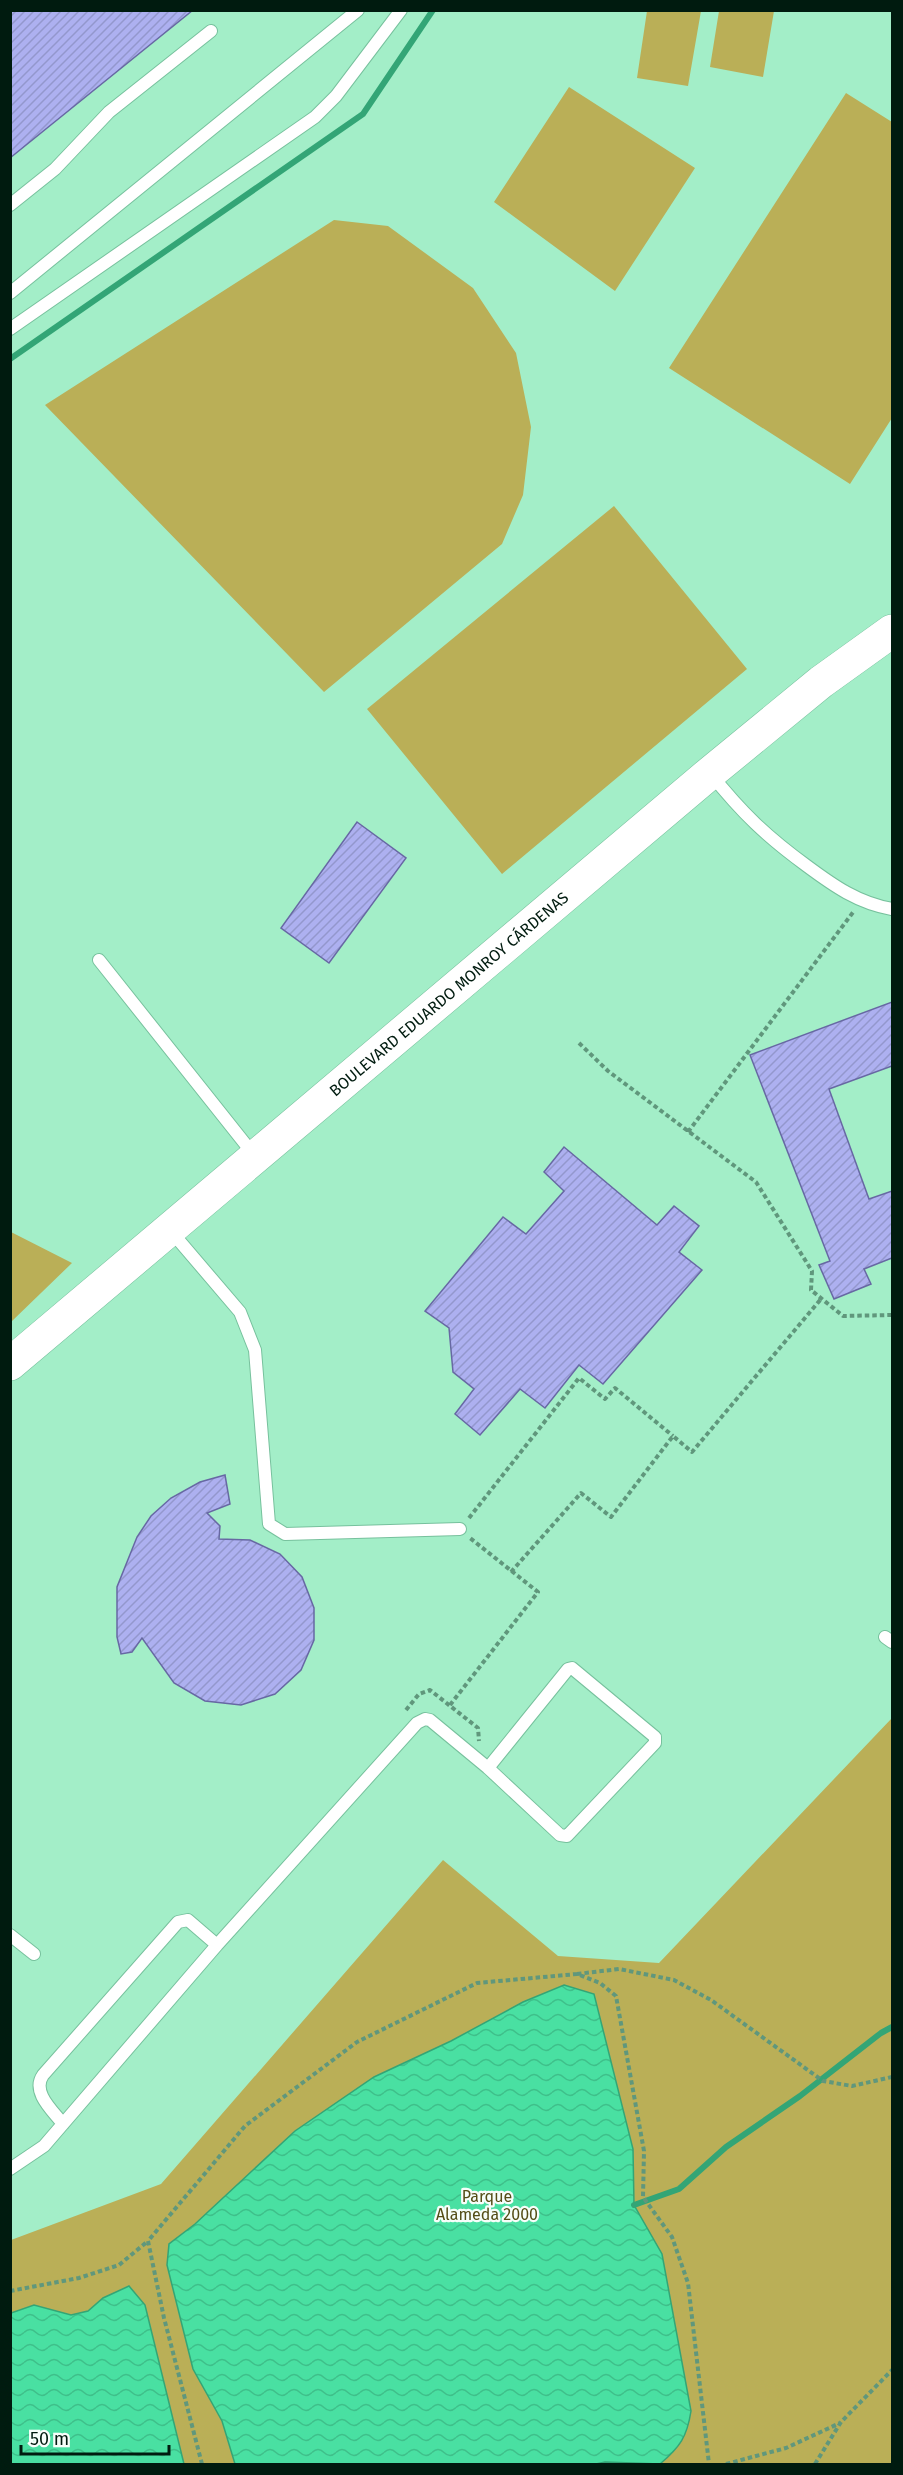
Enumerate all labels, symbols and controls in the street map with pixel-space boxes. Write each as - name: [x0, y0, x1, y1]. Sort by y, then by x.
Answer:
- street label: BOULEVARD EDUARDO MONROY CÁRDENAS: [325, 887, 572, 1100]
- park label: Parque Alameda 2000: [436, 2187, 538, 2224]
- scale bar: [21, 2418, 170, 2456]
- text: 50 m: [30, 2428, 69, 2450]

